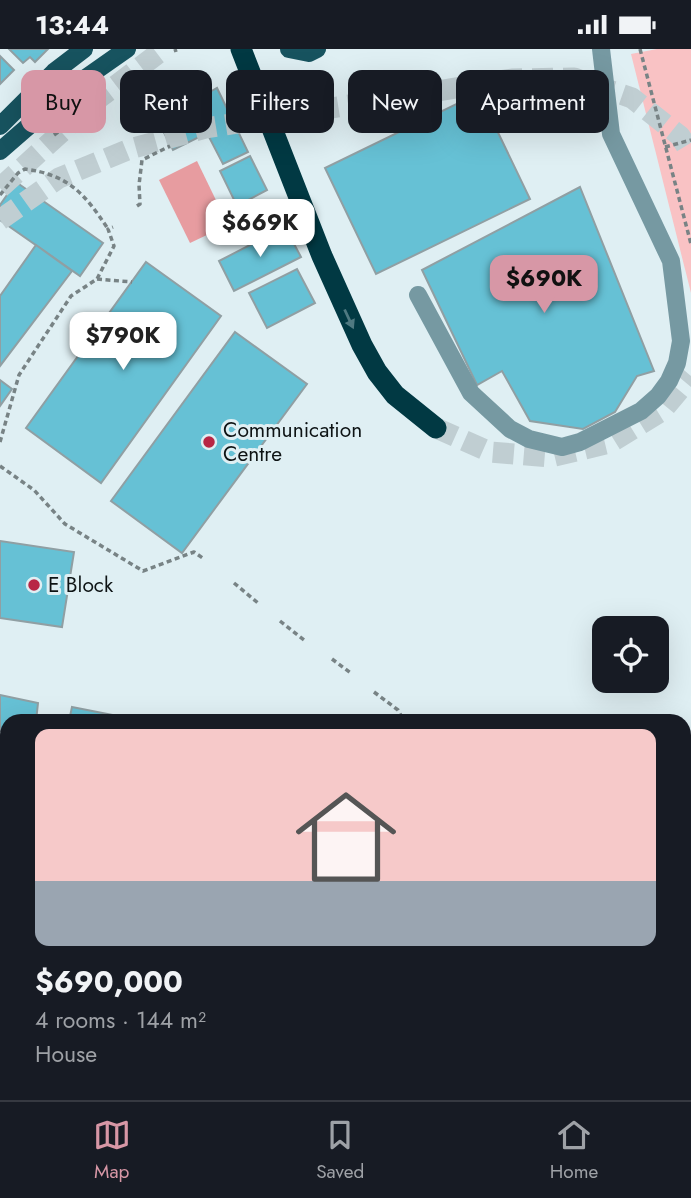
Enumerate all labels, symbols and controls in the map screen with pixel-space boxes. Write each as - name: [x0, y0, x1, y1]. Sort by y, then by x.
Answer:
- text: 13:44: [35, 6, 109, 44]
- chip: Buy: [21, 70, 106, 133]
- chip: Rent: [120, 70, 212, 133]
- chip: Filters: [226, 70, 334, 133]
- chip: New: [348, 70, 442, 133]
- chip: Apartment: [456, 70, 609, 133]
- pin: $669K: [211, 199, 309, 259]
- text: $669K: [222, 205, 298, 239]
- pin: $690K: [495, 255, 593, 315]
- text: $690K: [506, 261, 582, 295]
- one-way arrow: [343, 309, 355, 329]
- pin: $790K: [74, 313, 172, 372]
- text: $790K: [86, 318, 160, 352]
- place label: Communication Centre: [223, 415, 362, 469]
- marker: Communication Centre: [201, 434, 217, 450]
- place label: E Block: [48, 570, 114, 600]
- marker: E Block: [26, 577, 42, 593]
- map controls: [592, 616, 669, 693]
- button: locate: [592, 616, 669, 693]
- icon: home: [283, 774, 409, 900]
- text: $690,000: [35, 960, 183, 1003]
- text: 4 rooms · 144 m²: [35, 1003, 206, 1037]
- text: House: [35, 1037, 97, 1071]
- tab: Map: [93, 1116, 131, 1185]
- tab: Saved: [316, 1116, 364, 1185]
- tab: Home: [550, 1116, 598, 1185]

